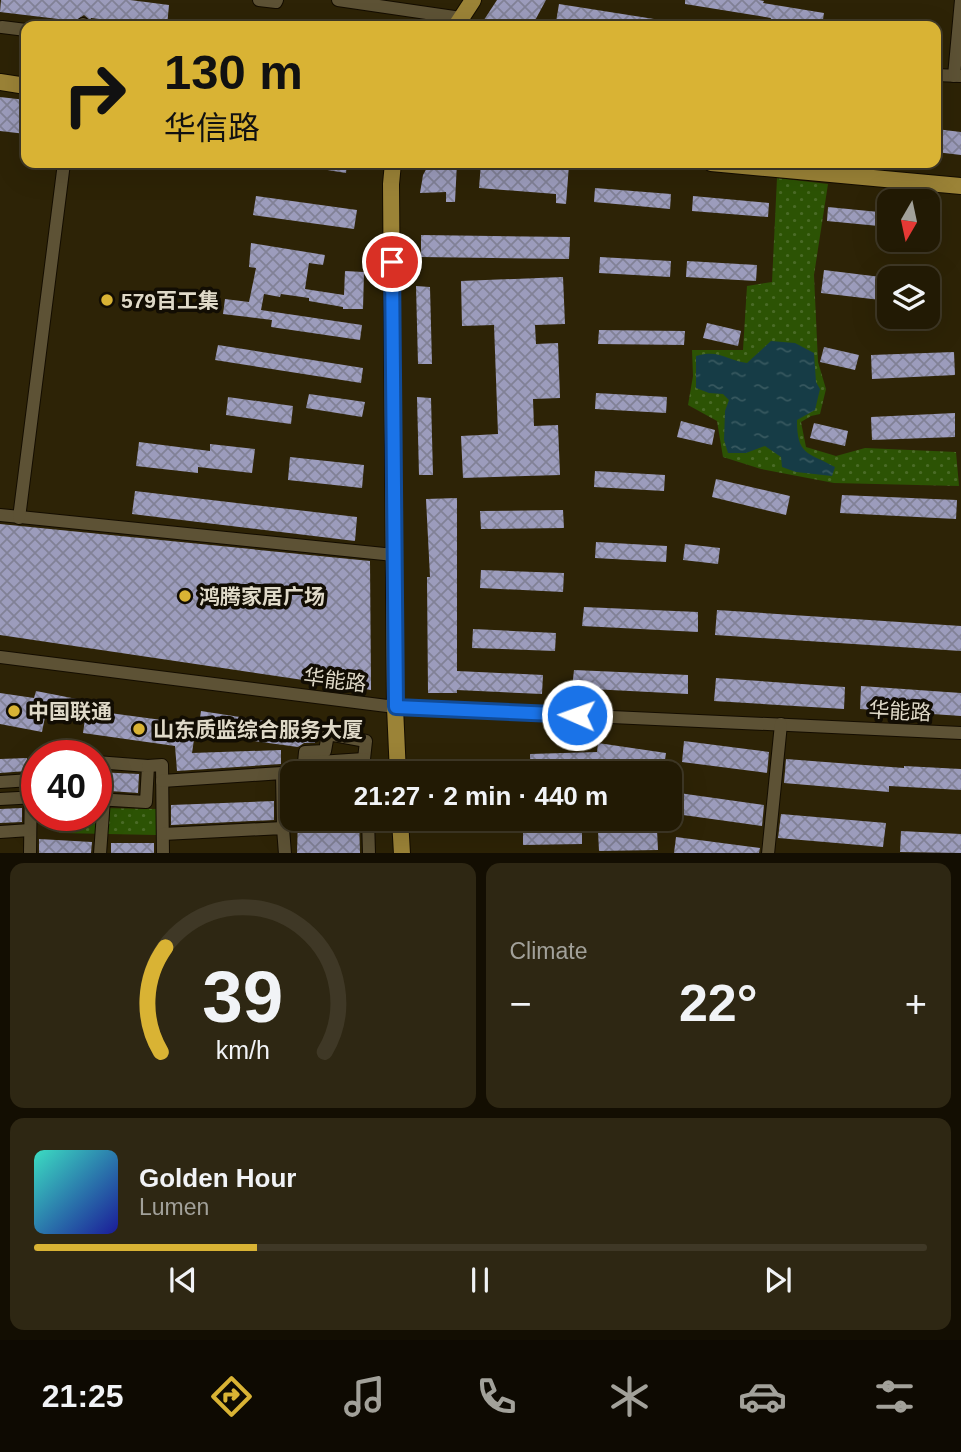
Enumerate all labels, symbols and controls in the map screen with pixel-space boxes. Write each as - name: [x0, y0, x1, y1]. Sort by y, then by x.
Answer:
- text: 130 m: [164, 45, 303, 99]
- icon: right: [49, 49, 140, 140]
- text: 华信路: [164, 110, 260, 146]
- north arrow: [877, 189, 940, 252]
- map controls: [877, 189, 940, 329]
- pin: [362, 232, 422, 292]
- icon: arrive: [373, 243, 411, 281]
- button: layers: [877, 266, 940, 329]
- place label: 579百工集: [121, 289, 219, 312]
- marker: 579百工集: [99, 292, 115, 308]
- place label: 鸿腾家居广场: [199, 585, 325, 608]
- marker: 鸿腾家居广场: [177, 588, 193, 604]
- street label: 华能路: [302, 665, 368, 695]
- position arrow: [540, 678, 614, 752]
- street label: 华能路: [868, 698, 932, 724]
- place label: 中国联通: [28, 700, 112, 723]
- marker: 中国联通: [6, 703, 22, 719]
- place label: 山东质监综合服务大厦: [153, 718, 363, 741]
- marker: 山东质监综合服务大厦: [131, 721, 147, 737]
- speed limit sign: 40: [21, 740, 112, 831]
- text: 21:27 · 2 min · 440 m: [354, 781, 608, 811]
- text: Climate: [510, 938, 587, 964]
- text: 39: [202, 956, 283, 1037]
- text: 22°: [679, 974, 758, 1032]
- text: −: [510, 983, 532, 1025]
- text: +: [905, 983, 927, 1025]
- text: km/h: [216, 1035, 270, 1063]
- text: Golden Hour: [139, 1163, 296, 1193]
- text: Lumen: [139, 1194, 209, 1220]
- icon: previous: [164, 1261, 202, 1299]
- icon: pause: [461, 1261, 499, 1299]
- icon: next: [759, 1261, 797, 1299]
- icon: directions: [207, 1372, 256, 1421]
- icon: music: [340, 1372, 389, 1421]
- icon: phone: [472, 1372, 521, 1421]
- icon: climate: [605, 1372, 654, 1421]
- icon: car: [738, 1372, 787, 1421]
- icon: filters: [870, 1372, 919, 1421]
- text: 21:25: [42, 1378, 124, 1414]

